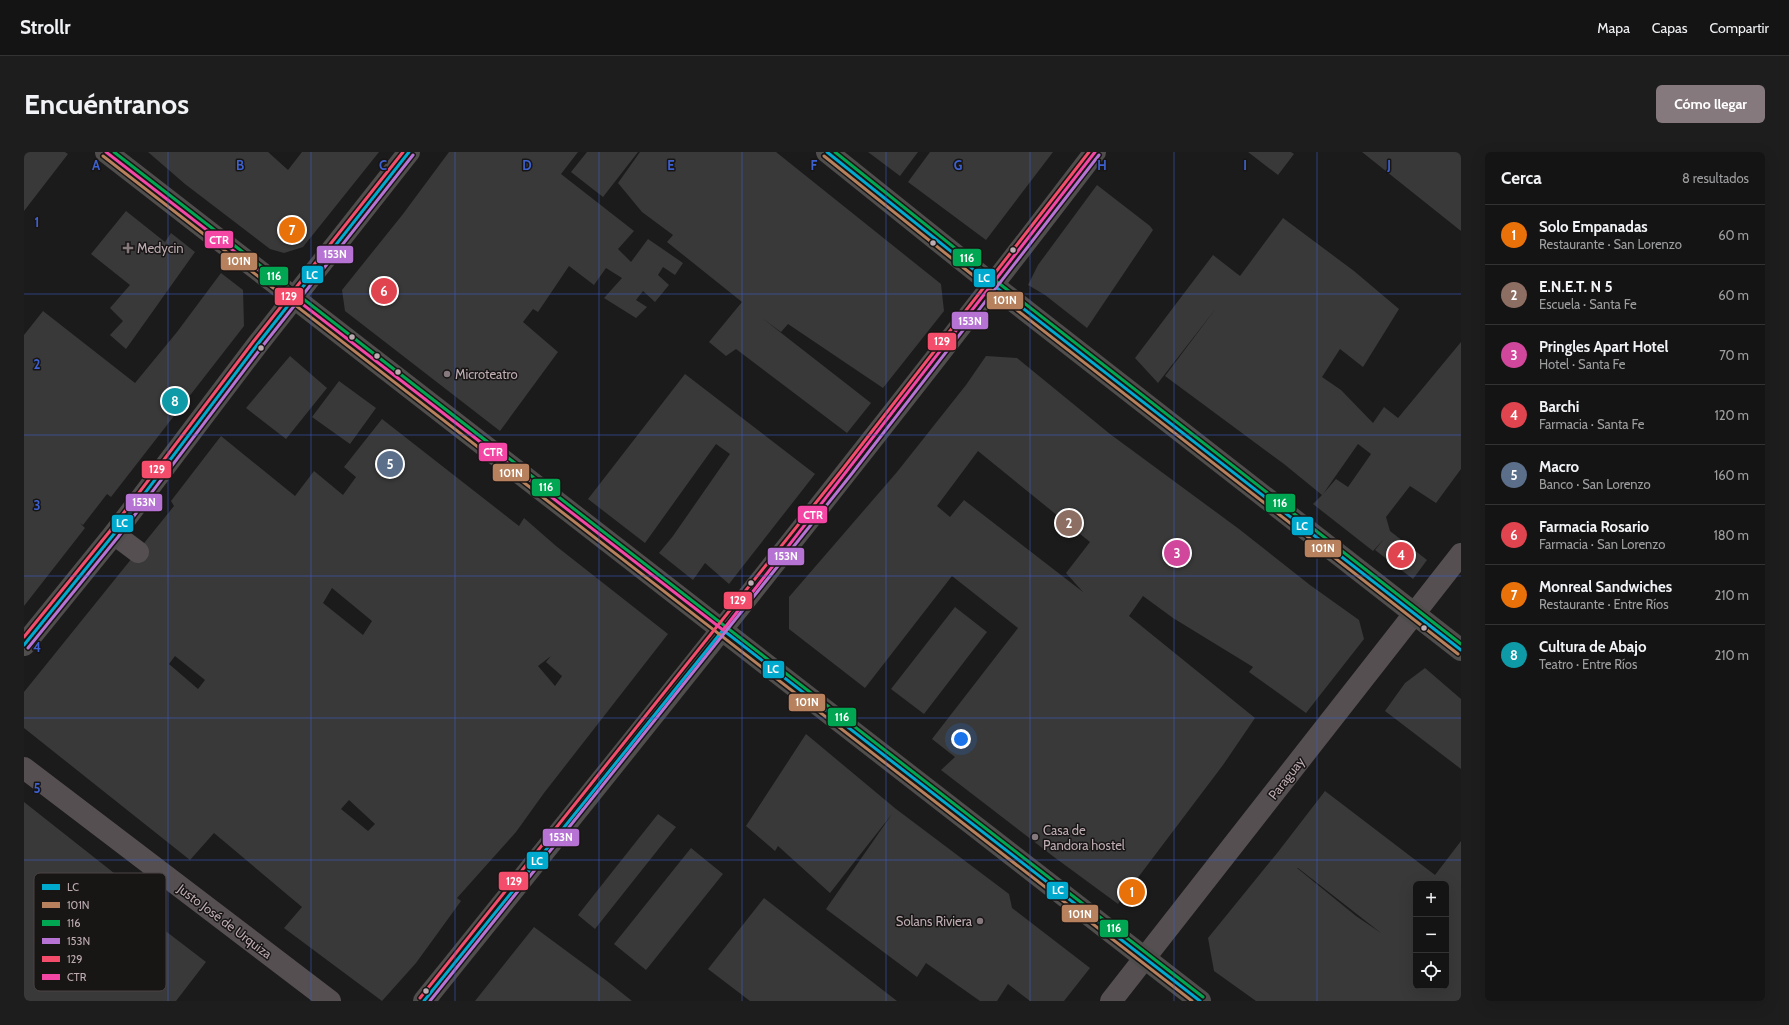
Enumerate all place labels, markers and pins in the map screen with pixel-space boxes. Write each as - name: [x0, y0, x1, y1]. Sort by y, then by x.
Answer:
- pin: 7: [279, 215, 305, 245]
- unlabelled marker: [928, 238, 938, 248]
- place label: Medycin: [137, 240, 184, 256]
- marker: Medycin: [122, 242, 134, 254]
- unlabelled marker: [1008, 245, 1018, 255]
- pin: 6: [371, 276, 397, 306]
- unlabelled marker: [347, 332, 357, 342]
- unlabelled marker: [256, 343, 266, 353]
- unlabelled marker: [372, 351, 382, 361]
- place label: Microteatro: [455, 366, 518, 382]
- unlabelled marker: [393, 367, 403, 377]
- marker: Microteatro: [442, 369, 452, 379]
- pin: 8: [162, 386, 188, 416]
- pin: 5: [377, 449, 403, 479]
- pin: 2: [1056, 508, 1082, 538]
- pin: 3: [1164, 538, 1190, 568]
- pin: 4: [1388, 540, 1414, 570]
- unlabelled marker: [746, 578, 756, 588]
- unlabelled marker: [1419, 623, 1429, 633]
- place label: Casa de Pandora hostel: [1043, 822, 1125, 853]
- marker: Casa de Pandora hostel: [1030, 832, 1040, 842]
- pin: 1: [1119, 877, 1145, 907]
- place label: Solans Riviera: [896, 913, 973, 929]
- marker: Solans Riviera: [975, 916, 985, 926]
- unlabelled marker: [421, 986, 431, 996]

